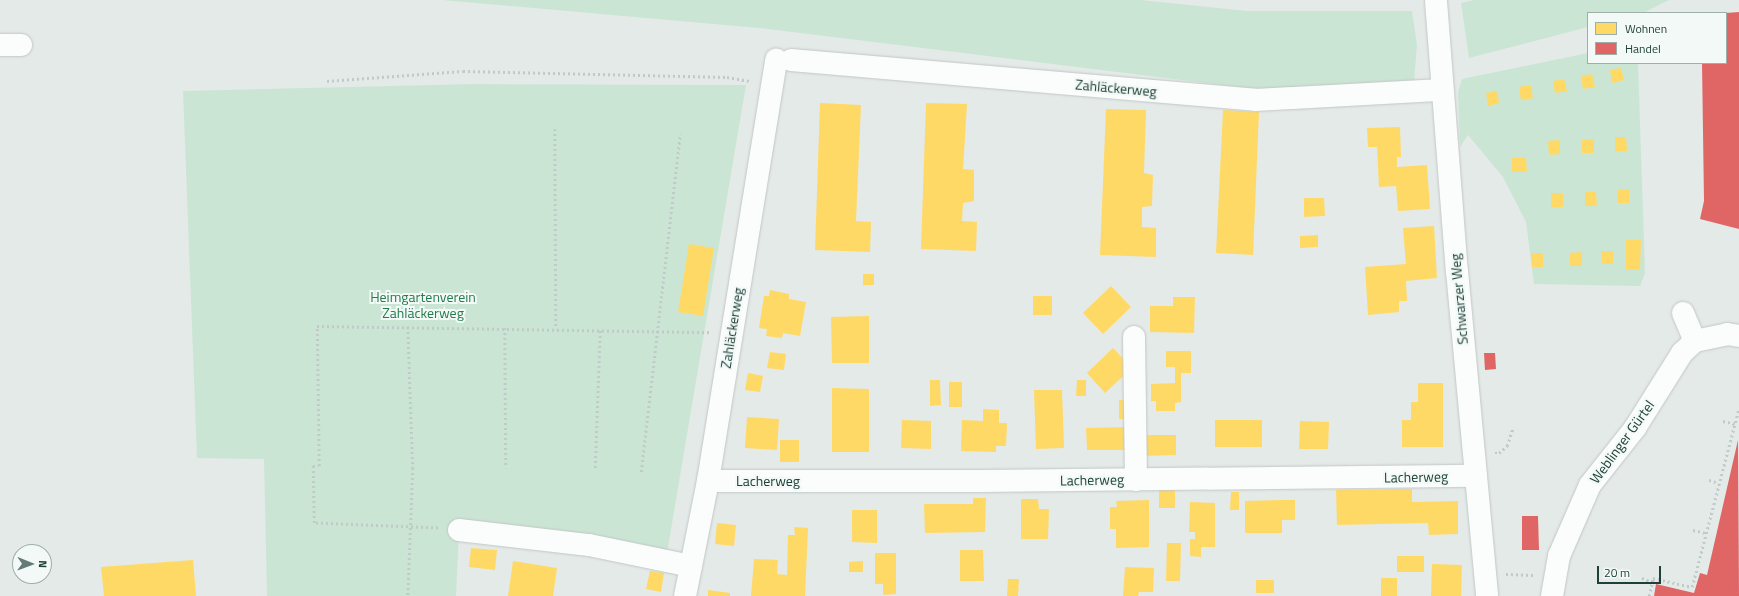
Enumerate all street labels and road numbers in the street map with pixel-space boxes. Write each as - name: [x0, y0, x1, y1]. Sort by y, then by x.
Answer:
- street label: Zahläckerweg: [1075, 76, 1157, 100]
- street label: Schwarzer Weg: [1447, 253, 1471, 345]
- street label: Zahläckerweg: [717, 286, 747, 370]
- street label: Weblinger Gürtel: [1586, 397, 1658, 487]
- street label: Lacherweg: [1384, 468, 1448, 486]
- street label: Lacherweg: [1060, 471, 1124, 489]
- street label: Lacherweg: [736, 473, 800, 489]

